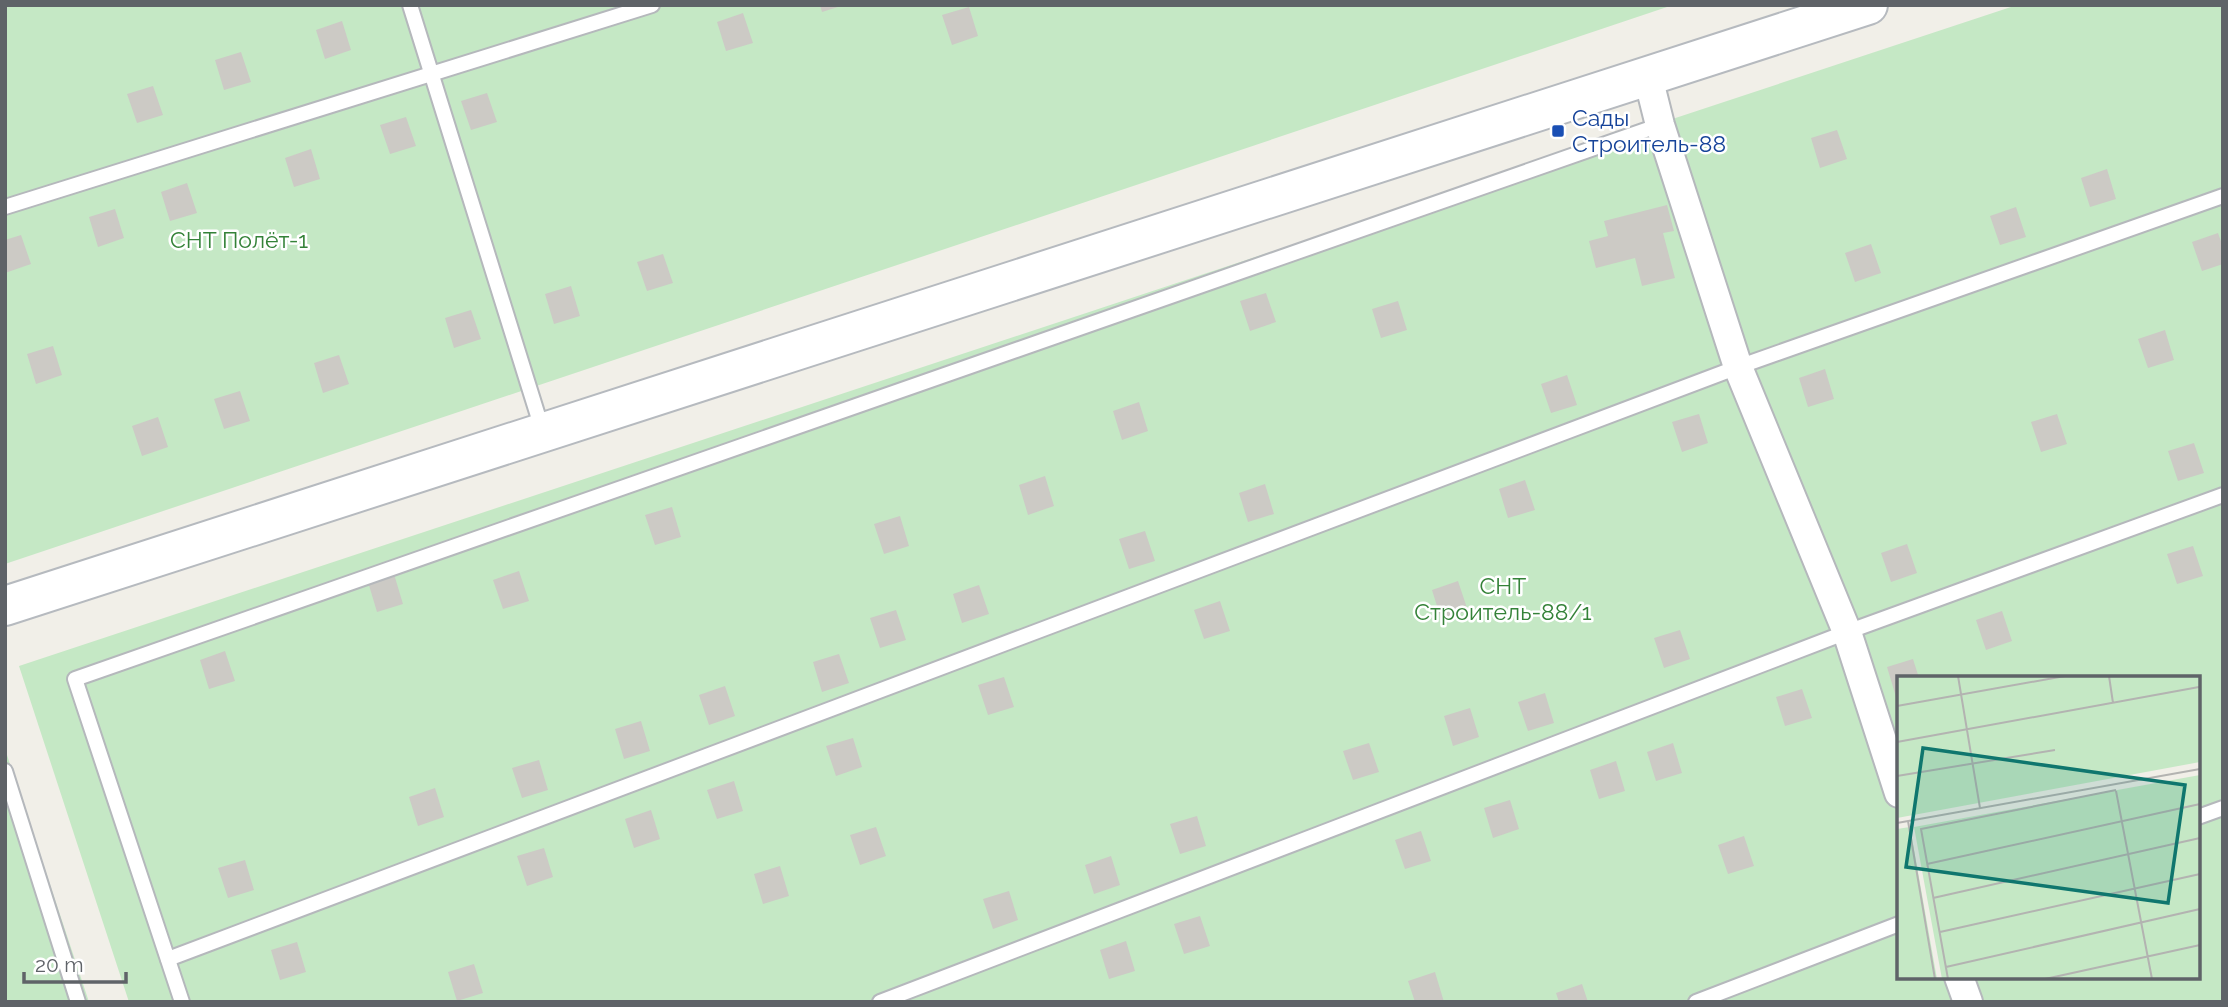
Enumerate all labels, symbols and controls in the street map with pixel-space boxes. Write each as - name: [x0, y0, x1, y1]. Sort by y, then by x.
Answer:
- place label: Сады Строитель-88: [1572, 104, 1726, 157]
- marker: Сады Строитель-88: [1550, 123, 1566, 139]
- park label: СНТ Полёт-1: [170, 226, 308, 253]
- park label: СНТ Строитель-88/1: [1414, 572, 1592, 625]
- inset map: [1897, 676, 2200, 979]
- scale bar: [24, 940, 126, 984]
- text: 20 m: [35, 952, 83, 977]

